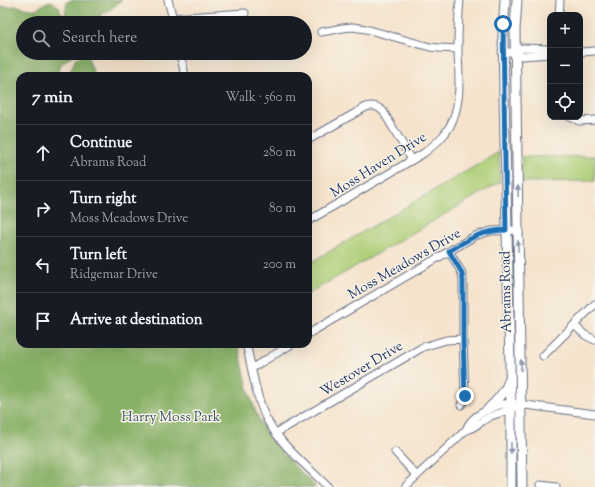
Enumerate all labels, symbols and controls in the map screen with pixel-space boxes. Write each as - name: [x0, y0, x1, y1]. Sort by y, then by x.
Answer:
- map controls: [547, 12, 583, 120]
- button: +: [547, 12, 583, 48]
- route start: [494, 15, 512, 33]
- search box: [16, 16, 312, 60]
- icon: search: [30, 27, 52, 49]
- text: Search here: [62, 28, 137, 49]
- button: −: [547, 48, 583, 84]
- button: locate: [547, 84, 583, 120]
- text: 7 min: [32, 86, 73, 110]
- text: Walk · 560 m: [225, 89, 296, 107]
- street label: Moss Haven Drive: [327, 128, 431, 203]
- text: Continue: [70, 133, 132, 154]
- icon: ahead: [32, 142, 54, 164]
- text: 280 m: [263, 144, 296, 162]
- text: Abrams Road: [70, 154, 146, 172]
- one-way arrow: [514, 185, 521, 197]
- text: Turn right: [70, 189, 136, 210]
- icon: right: [32, 198, 54, 220]
- text: 80 m: [269, 200, 296, 218]
- text: Moss Meadows Drive: [70, 210, 188, 228]
- street label: Moss Meadows Drive: [345, 224, 465, 305]
- one-way arrow: [515, 239, 521, 252]
- text: Turn left: [70, 245, 127, 266]
- street label: Abrams Road: [496, 251, 518, 333]
- icon: left: [32, 254, 54, 276]
- text: 200 m: [263, 256, 296, 274]
- text: Ridgemar Drive: [70, 266, 158, 284]
- icon: arrive: [32, 310, 54, 332]
- text: Arrive at destination: [70, 310, 203, 331]
- street label: Westover Drive: [317, 337, 407, 402]
- one-way arrow: [517, 359, 524, 371]
- route end: [456, 387, 474, 405]
- park label: Harry Moss Park: [122, 408, 221, 428]
- one-way arrow: [508, 442, 514, 455]

